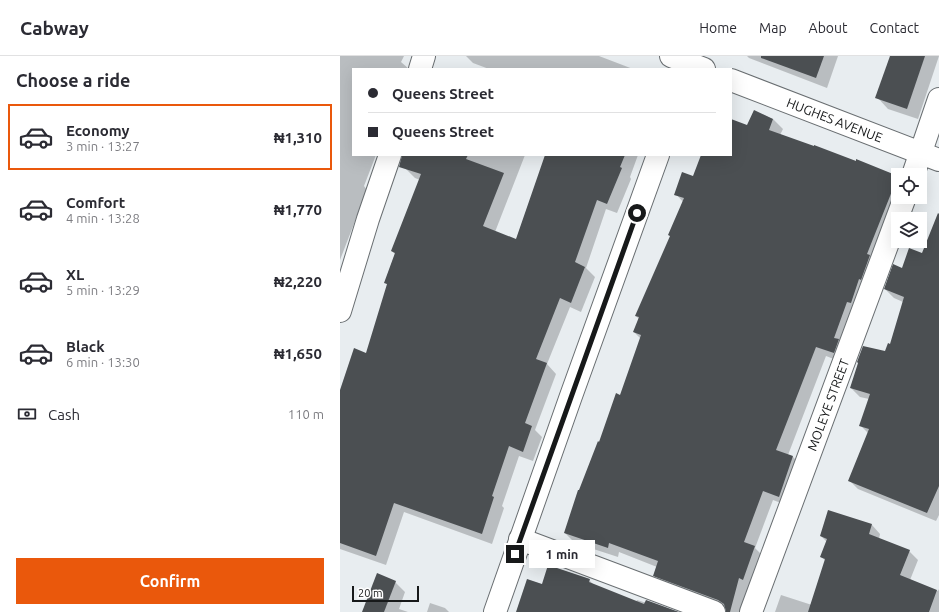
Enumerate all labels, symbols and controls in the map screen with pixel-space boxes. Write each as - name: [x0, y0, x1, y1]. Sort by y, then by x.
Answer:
- text: Cabway: [20, 17, 89, 39]
- text: Home: [699, 20, 737, 36]
- text: Map: [759, 20, 787, 36]
- text: About: [809, 20, 848, 36]
- text: Contact: [870, 20, 919, 36]
- text: Choose a ride: [16, 70, 130, 90]
- text: Queens Street: [392, 85, 494, 102]
- street label: HUGHES AVENUE: [785, 95, 885, 145]
- icon: car: [18, 119, 54, 155]
- text: Economy: [66, 122, 130, 139]
- text: Queens Street: [392, 123, 494, 140]
- text: ₦1,310: [274, 129, 322, 146]
- text: 3 min · 13:27: [66, 139, 140, 153]
- map controls: [891, 168, 927, 248]
- button: locate: [891, 168, 927, 204]
- icon: car: [18, 191, 54, 227]
- text: Comfort: [66, 194, 125, 211]
- text: ₦1,770: [274, 201, 322, 218]
- route start: [628, 204, 646, 222]
- text: 4 min · 13:28: [66, 211, 140, 225]
- button: layers: [891, 212, 927, 248]
- icon: car: [18, 263, 54, 299]
- text: XL: [66, 266, 84, 283]
- text: ₦2,220: [274, 273, 322, 290]
- text: 5 min · 13:29: [66, 283, 140, 297]
- icon: car: [18, 335, 54, 371]
- text: Black: [66, 338, 105, 355]
- text: ₦1,650: [274, 345, 322, 362]
- text: 6 min · 13:30: [66, 355, 140, 369]
- street label: MOLEYE STREET: [804, 357, 851, 453]
- icon: cash: [16, 403, 38, 425]
- text: Cash: [48, 406, 80, 423]
- text: 110 m: [288, 407, 324, 421]
- callout: 1 min: [529, 540, 595, 568]
- route end: [506, 545, 524, 563]
- text: 1 min: [546, 547, 578, 561]
- button: Confirm: [16, 558, 324, 604]
- scale bar: [352, 584, 419, 603]
- text: 20 m: [358, 587, 382, 599]

